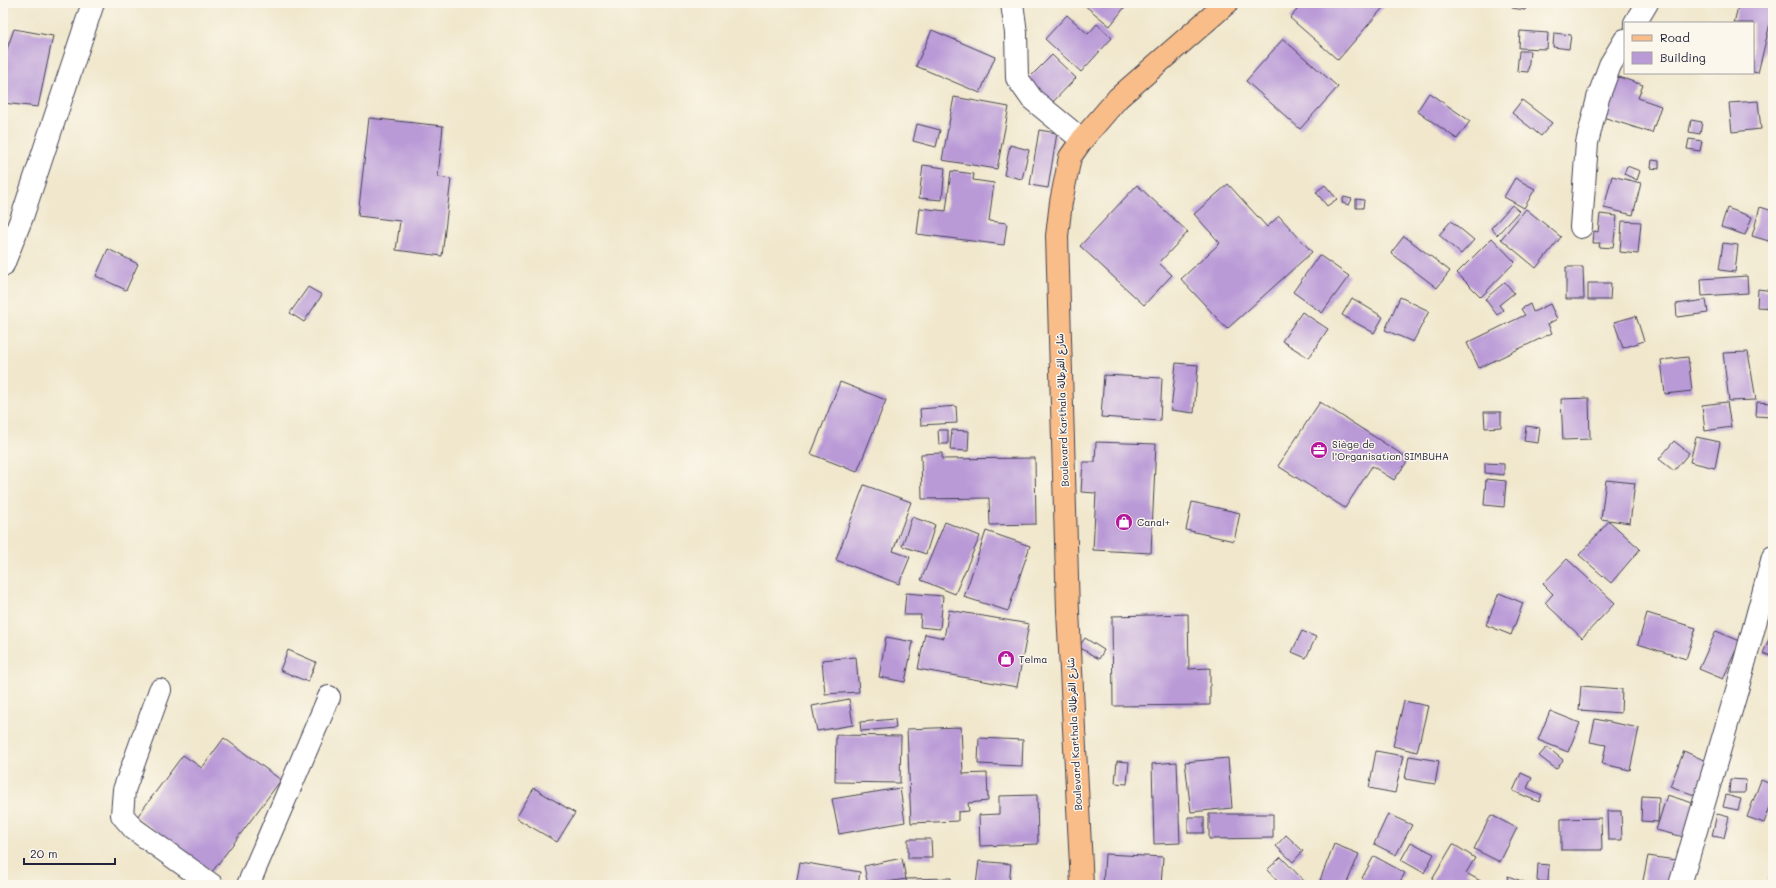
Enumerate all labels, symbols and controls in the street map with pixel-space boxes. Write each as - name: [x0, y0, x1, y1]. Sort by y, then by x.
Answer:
- legend: [1624, 22, 1754, 74]
- text: Road: [1660, 29, 1690, 45]
- text: Building: [1660, 49, 1706, 65]
- street label: Boulevard Karthala شارع القرطالة: [1052, 333, 1073, 487]
- place label: Siège de l’Organisation SIMBUHA: [1332, 437, 1449, 463]
- office icon: Siège de l’Organisation SIMBUHA: [1309, 440, 1329, 460]
- shop icon: Canal+: [1114, 512, 1134, 532]
- place label: Canal+: [1137, 515, 1170, 529]
- shop icon: Telma: [996, 649, 1016, 669]
- place label: Telma: [1019, 652, 1047, 666]
- street label: Boulevard Karthala شارع القرطالة: [1063, 657, 1086, 811]
- scale bar: [24, 840, 115, 866]
- text: 20 m: [30, 845, 58, 861]

